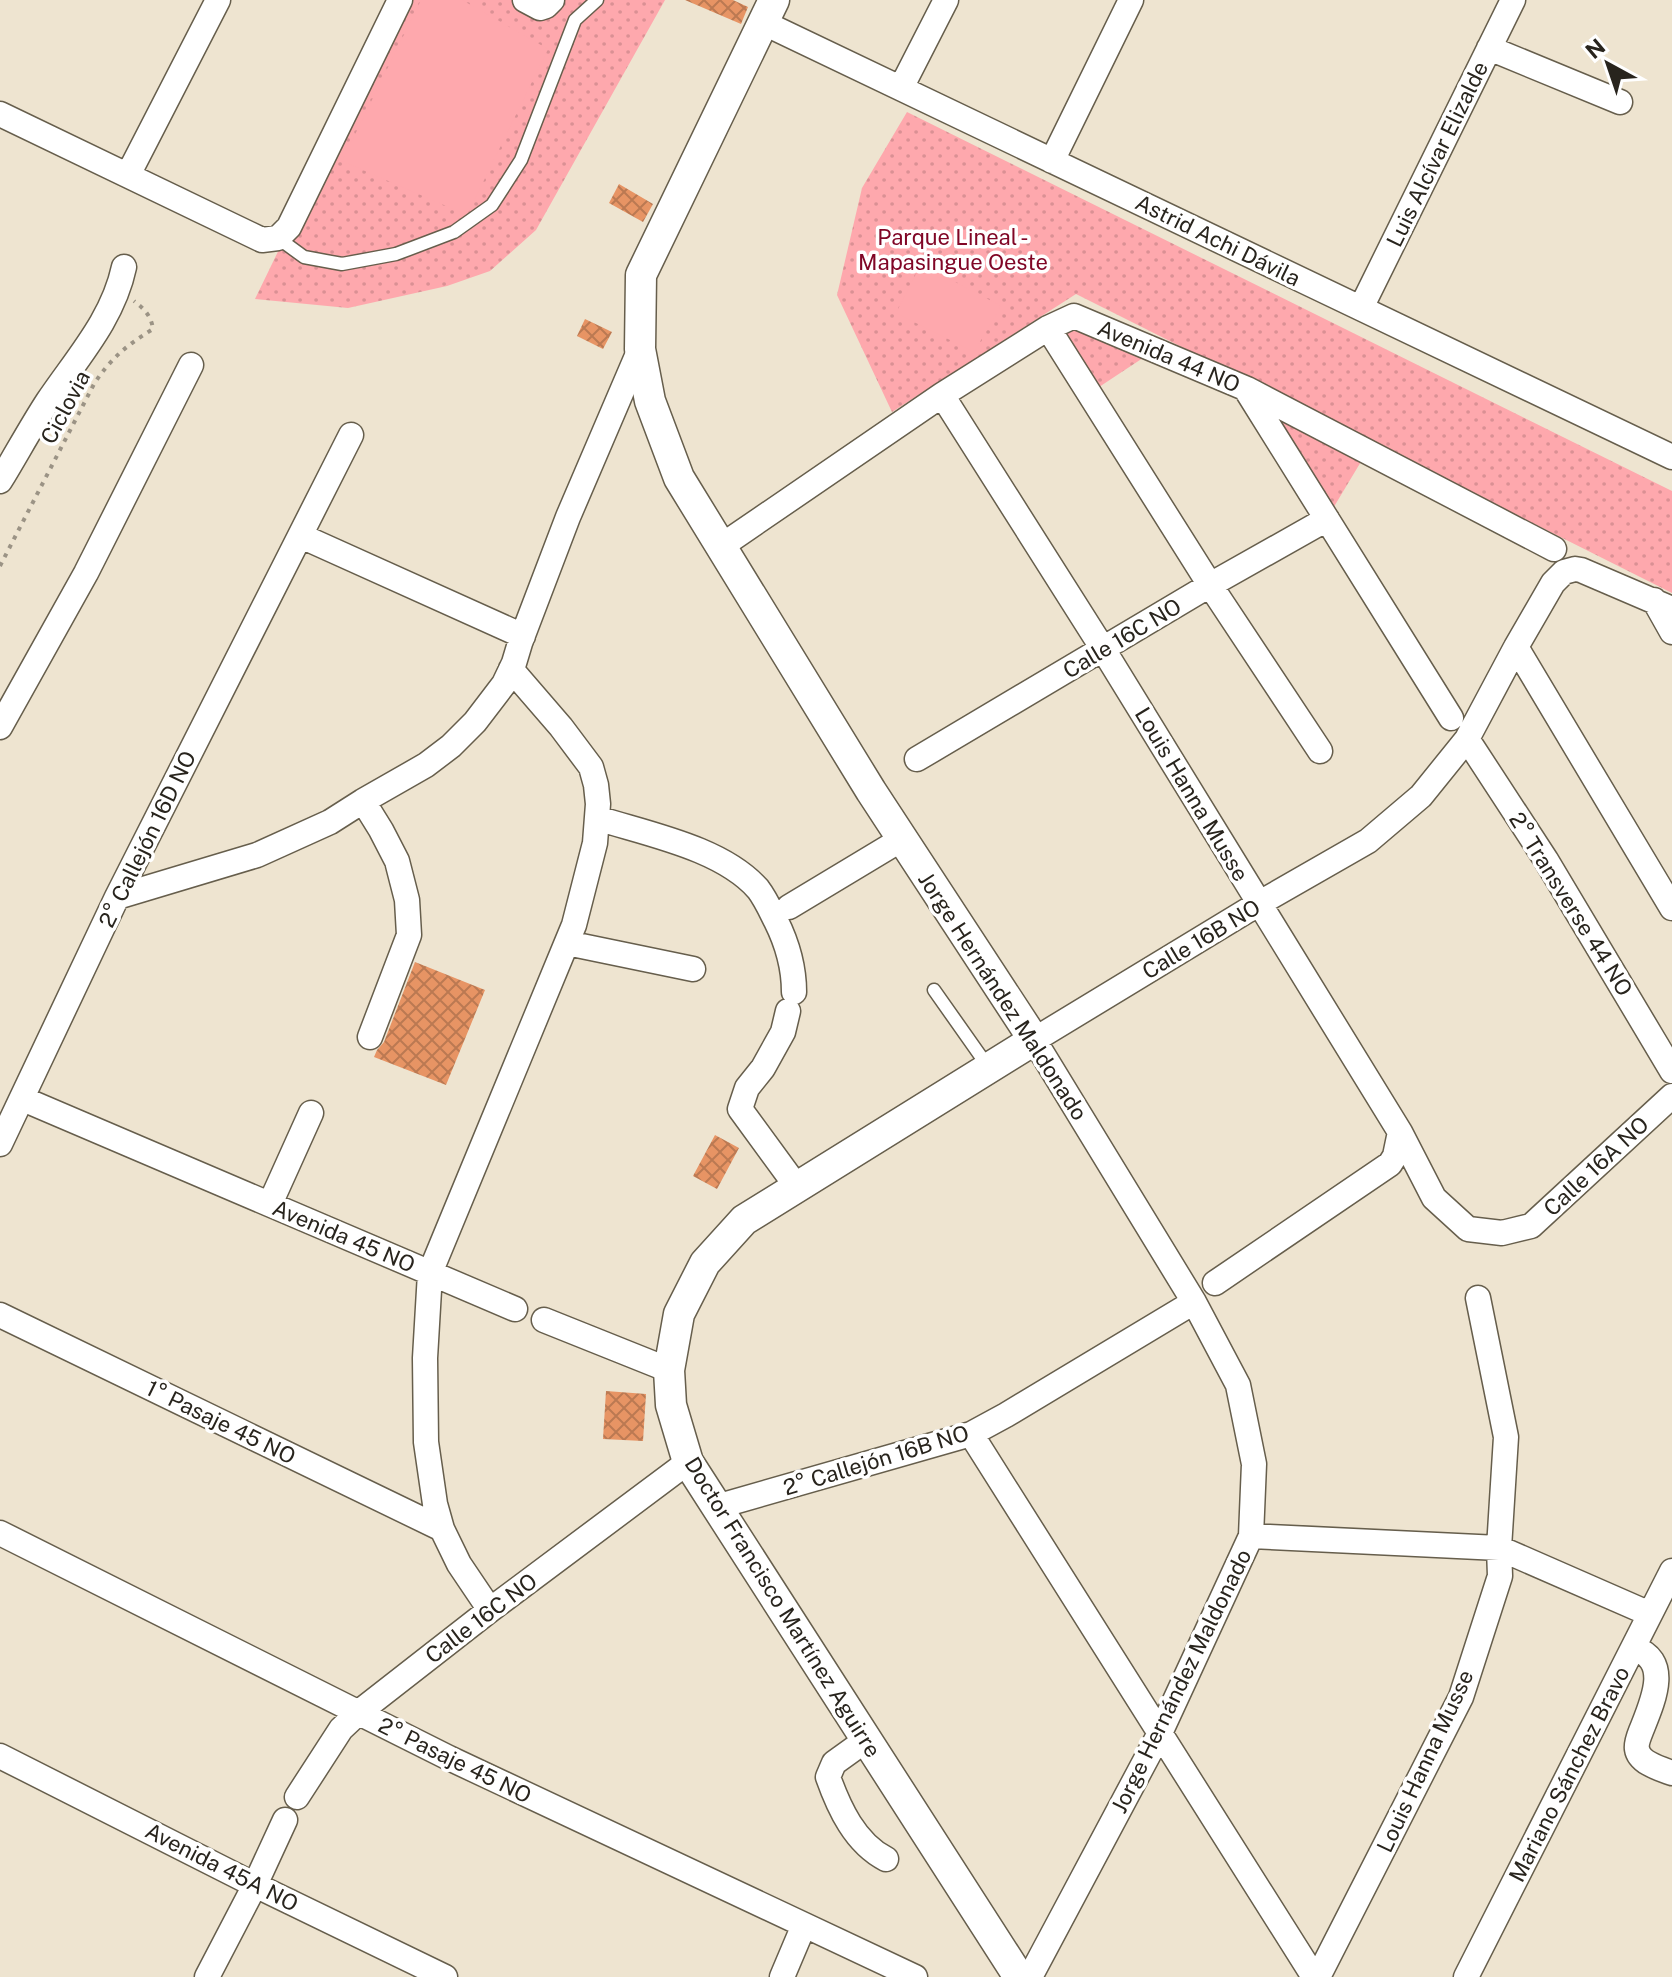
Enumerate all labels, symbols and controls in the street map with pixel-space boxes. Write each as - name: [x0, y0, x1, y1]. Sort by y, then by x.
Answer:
- north arrow: [1568, 24, 1648, 104]
- text: N: [1580, 33, 1610, 64]
- street label: Luis Alcívar Elizalde: [1381, 57, 1493, 251]
- street label: Astrid Achi Dávila: [1131, 189, 1305, 291]
- park label: Parque Lineal - Mapasingue Oeste: [858, 224, 1048, 275]
- street label: Avenida 44 NO: [1094, 314, 1244, 398]
- street label: Ciclovia: [35, 366, 95, 448]
- street label: Calle 16C NO: [1058, 593, 1186, 683]
- street label: Louis Hanna Musse: [1130, 702, 1254, 886]
- street label: 2° Callejón 16D NO: [93, 747, 201, 931]
- street label: 2° Transverse 44 NO: [1504, 807, 1638, 1001]
- street label: Jorge Hernández Maldonado: [913, 867, 1093, 1125]
- street label: Calle 16B NO: [1137, 894, 1265, 984]
- street label: Calle 16A NO: [1538, 1111, 1654, 1221]
- street label: Avenida 45 NO: [269, 1194, 419, 1278]
- street label: 1° Pasaje 45 NO: [142, 1375, 300, 1469]
- street label: 2° Callejón 16B NO: [780, 1419, 972, 1501]
- street label: Doctor Francisco Martínez Aguirre: [679, 1452, 887, 1762]
- street label: Jorge Hernández Maldonado: [1106, 1545, 1256, 1817]
- street label: Calle 16C NO: [420, 1568, 542, 1668]
- street label: Mariano Sánchez Bravo: [1503, 1662, 1635, 1886]
- street label: Louis Hanna Musse: [1371, 1666, 1479, 1856]
- street label: 2° Pasaje 45 NO: [374, 1712, 536, 1808]
- street label: Avenida 45A NO: [141, 1817, 303, 1917]

